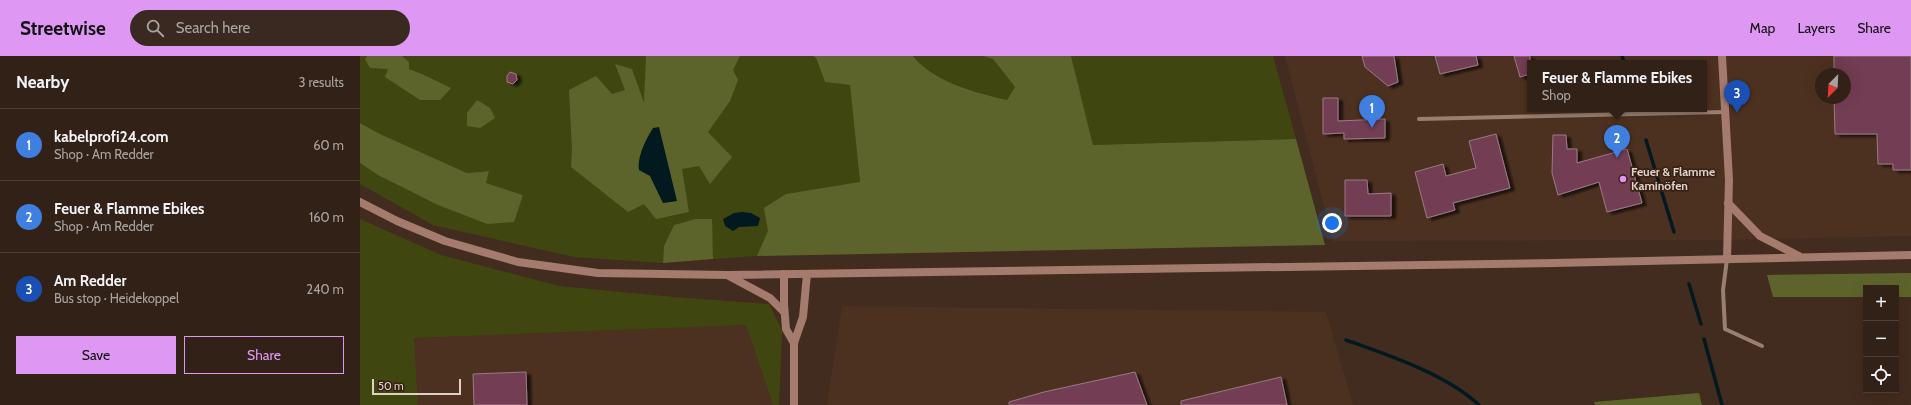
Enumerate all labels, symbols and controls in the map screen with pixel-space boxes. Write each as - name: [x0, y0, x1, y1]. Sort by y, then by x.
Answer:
- search box: [130, 10, 410, 46]
- text: Streetwise: [20, 17, 106, 40]
- icon: search: [144, 17, 166, 39]
- text: Search here: [176, 19, 250, 37]
- text: Map: [1750, 19, 1775, 37]
- text: Layers: [1797, 19, 1835, 37]
- text: Share: [1857, 19, 1891, 37]
- popup: [1527, 60, 1707, 112]
- north arrow: [1815, 68, 1851, 104]
- text: Feuer & Flamme Ebikes: [1542, 69, 1692, 87]
- text: Nearby: [16, 72, 69, 92]
- text: 3 results: [298, 74, 344, 90]
- pin: 3: [1724, 80, 1750, 113]
- text: Shop: [1542, 87, 1571, 103]
- pin: 1: [1359, 95, 1385, 128]
- pin: 2: [1604, 125, 1630, 158]
- text: kabelprofi24.com: [54, 128, 169, 146]
- text: 1: [27, 137, 31, 153]
- text: 60 m: [313, 137, 344, 153]
- text: Shop · Am Redder: [54, 146, 154, 162]
- place label: Feuer & Flamme Kaminöfen: [1631, 164, 1715, 193]
- marker: Feuer & Flamme Kaminöfen: [1618, 174, 1628, 184]
- text: Feuer & Flamme Ebikes: [54, 200, 204, 218]
- text: 2: [26, 209, 32, 225]
- text: 160 m: [309, 209, 344, 225]
- your location: [1322, 213, 1342, 233]
- text: Shop · Am Redder: [54, 218, 154, 234]
- text: Am Redder: [54, 272, 126, 290]
- text: 3: [25, 281, 33, 297]
- text: 240 m: [306, 281, 344, 297]
- map controls: [1863, 285, 1899, 393]
- button: +: [1863, 285, 1899, 321]
- text: Bus stop · Heidekoppel: [54, 290, 179, 306]
- button: −: [1863, 321, 1899, 357]
- button: Save: [16, 336, 176, 374]
- button: Share: [184, 336, 344, 374]
- button: locate: [1863, 357, 1899, 393]
- scale bar: [372, 377, 461, 396]
- text: 50 m: [378, 379, 404, 393]

